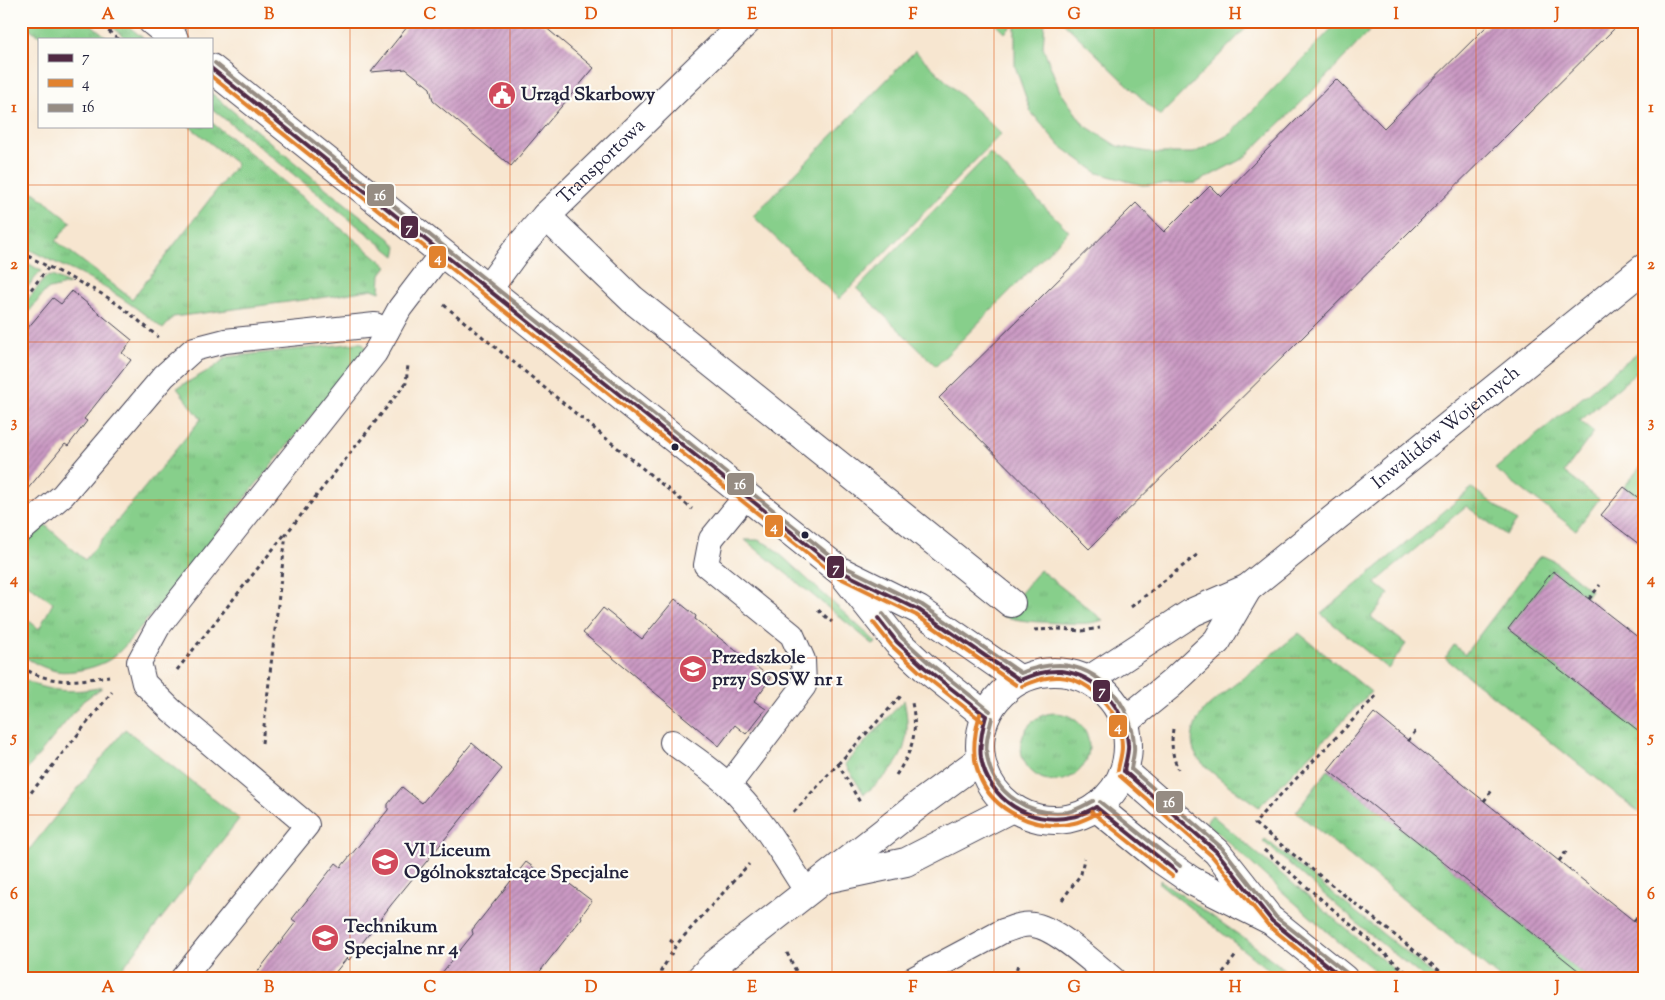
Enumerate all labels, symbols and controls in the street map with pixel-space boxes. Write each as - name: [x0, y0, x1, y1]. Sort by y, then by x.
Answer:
- text: A: [102, 4, 115, 27]
- text: B: [264, 4, 274, 27]
- text: C: [424, 4, 437, 27]
- text: D: [585, 4, 598, 27]
- text: E: [747, 4, 757, 27]
- text: F: [909, 4, 918, 27]
- text: G: [1067, 4, 1081, 27]
- text: H: [1229, 4, 1242, 27]
- text: I: [1393, 4, 1399, 27]
- text: J: [1553, 4, 1560, 27]
- legend: [38, 38, 212, 128]
- text: 7: [82, 48, 90, 69]
- text: 4: [82, 74, 90, 95]
- public building icon: Urząd Skarbowy: [487, 80, 517, 110]
- place label: Urząd Skarbowy: [521, 82, 656, 109]
- text: 1: [11, 97, 17, 120]
- text: 1: [1648, 97, 1654, 120]
- text: 16: [82, 98, 95, 119]
- street label: Transportowa: [552, 112, 652, 211]
- line badge: 16: [366, 183, 395, 207]
- text: 16: [374, 187, 386, 207]
- line badge: 7: [400, 215, 419, 239]
- text: 7: [405, 219, 413, 239]
- line badge: 4: [428, 245, 447, 269]
- text: 4: [433, 249, 442, 269]
- text: 2: [10, 254, 18, 277]
- text: 2: [1647, 254, 1655, 277]
- street label: Inwalidów Wojennych: [1366, 360, 1526, 496]
- text: 3: [11, 412, 18, 435]
- text: 3: [1648, 412, 1655, 435]
- unlabelled marker: [670, 442, 680, 452]
- line badge: 16: [726, 472, 755, 496]
- text: 16: [734, 476, 746, 496]
- line badge: 4: [764, 514, 784, 538]
- text: 4: [769, 518, 778, 538]
- unlabelled marker: [800, 530, 810, 540]
- line badge: 7: [826, 555, 845, 579]
- text: 7: [832, 559, 840, 579]
- text: 4: [9, 569, 18, 592]
- text: 4: [1646, 569, 1655, 592]
- place label: Przedszkole przy SOSW nr 1: [712, 645, 843, 694]
- school or university icon: Przedszkole przy SOSW nr 1: [678, 654, 708, 684]
- line badge: 7: [1092, 679, 1111, 703]
- text: 7: [1098, 682, 1106, 702]
- line badge: 4: [1108, 714, 1128, 738]
- text: 4: [1113, 718, 1122, 738]
- text: 5: [9, 727, 17, 750]
- text: 5: [1646, 727, 1654, 750]
- line badge: 16: [1155, 790, 1184, 814]
- text: 16: [1163, 794, 1175, 814]
- place label: VI Liceum Ogólnokształcące Specjalne: [404, 838, 629, 887]
- school or university icon: VI Liceum Ogólnokształcące Specjalne: [370, 847, 400, 877]
- text: 6: [10, 884, 18, 907]
- text: 6: [1647, 884, 1655, 907]
- place label: Technikum Specjalne nr 4: [344, 914, 459, 963]
- school or university icon: Technikum Specjalne nr 4: [310, 923, 340, 953]
- text: A: [102, 977, 115, 1000]
- text: B: [264, 977, 274, 1000]
- text: C: [424, 977, 437, 1000]
- text: D: [585, 977, 598, 1000]
- text: E: [747, 977, 757, 1000]
- text: F: [909, 977, 918, 1000]
- text: G: [1067, 977, 1081, 1000]
- text: H: [1229, 977, 1242, 1000]
- text: I: [1393, 977, 1399, 1000]
- text: J: [1553, 977, 1560, 1000]

